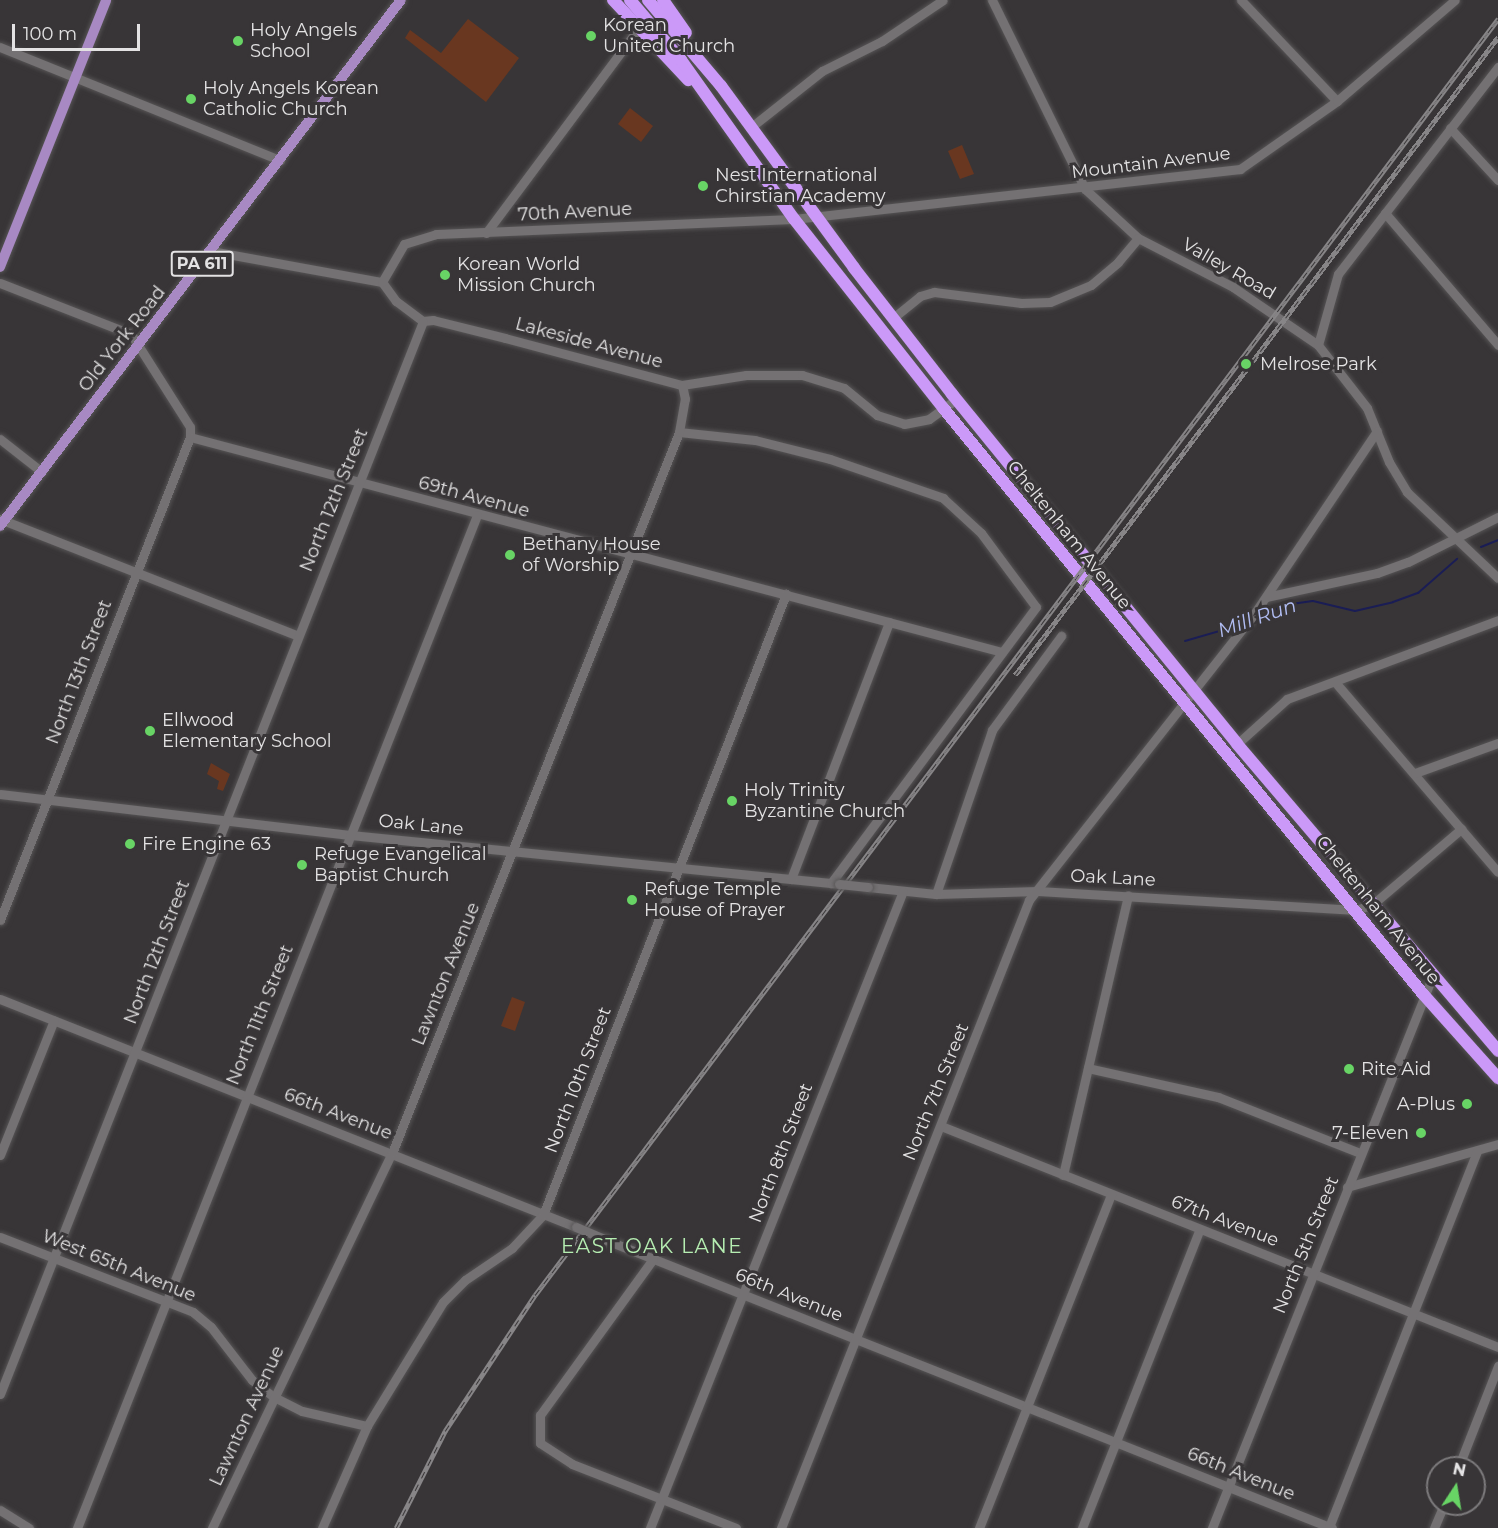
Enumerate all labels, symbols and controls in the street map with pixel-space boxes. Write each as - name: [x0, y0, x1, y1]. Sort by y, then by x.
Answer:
- scale bar: [15, 12, 142, 50]
- place label: Korean United Church: [603, 15, 735, 57]
- place label: Holy Angels School: [250, 20, 357, 63]
- text: 100 m: [23, 23, 77, 45]
- marker: Korean United Church: [584, 29, 598, 43]
- marker: Holy Angels School: [231, 34, 245, 48]
- place label: Holy Angels Korean Catholic Church: [203, 78, 379, 121]
- marker: Holy Angels Korean Catholic Church: [184, 92, 198, 106]
- street label: Mountain Avenue: [1070, 143, 1232, 183]
- place label: Nest International Chirstian Academy: [715, 165, 886, 207]
- marker: Nest International Chirstian Academy: [696, 179, 710, 193]
- street label: 70th Avenue: [517, 198, 633, 226]
- street label: Valley Road: [1178, 234, 1280, 304]
- road number: PA 611: [170, 251, 234, 277]
- place label: Korean World Mission Church: [457, 254, 596, 296]
- marker: Korean World Mission Church: [438, 268, 452, 282]
- street label: Old York Road: [74, 282, 170, 396]
- street label: Lakeside Avenue: [513, 313, 665, 373]
- place label: Melrose Park: [1260, 353, 1377, 375]
- marker: Melrose Park: [1237, 355, 1255, 373]
- street label: North 12th Street: [295, 425, 373, 575]
- street label: Cheltenham Avenue: [1002, 456, 1136, 614]
- street label: 69th Avenue: [416, 472, 532, 522]
- place label: Bethany House of Worship: [522, 534, 661, 576]
- marker: Bethany House of Worship: [503, 548, 517, 562]
- water label: Mill Run: [1214, 593, 1300, 643]
- street label: North 13th Street: [42, 597, 116, 747]
- place label: Ellwood Elementary School: [162, 710, 332, 752]
- marker: Ellwood Elementary School: [143, 724, 157, 738]
- place label: Holy Trinity Byzantine Church: [744, 780, 905, 822]
- marker: Holy Trinity Byzantine Church: [725, 794, 739, 808]
- street label: Oak Lane: [377, 810, 465, 840]
- street label: Cheltenham Avenue: [1311, 831, 1445, 989]
- place label: Fire Engine 63: [142, 833, 271, 855]
- marker: Fire Engine 63: [123, 837, 137, 851]
- place label: Refuge Evangelical Baptist Church: [314, 844, 487, 886]
- marker: Refuge Evangelical Baptist Church: [295, 858, 309, 872]
- street label: Oak Lane: [1070, 865, 1156, 891]
- street label: North 12th Street: [120, 877, 194, 1027]
- place label: Refuge Temple House of Prayer: [644, 879, 785, 922]
- marker: Refuge Temple House of Prayer: [625, 893, 639, 907]
- street label: Lawnton Avenue: [407, 899, 485, 1049]
- street label: North 11th Street: [222, 942, 298, 1088]
- street label: North 10th Street: [540, 1004, 616, 1156]
- street label: North 7th Street: [899, 1020, 973, 1164]
- place label: Rite Aid: [1361, 1058, 1431, 1080]
- marker: Rite Aid: [1342, 1062, 1356, 1076]
- street label: North 8th Street: [744, 1080, 818, 1226]
- street label: 66th Avenue: [281, 1083, 395, 1145]
- place label: A-Plus: [1397, 1093, 1455, 1115]
- marker: A-Plus: [1460, 1097, 1474, 1111]
- place label: 7-Eleven: [1332, 1122, 1409, 1144]
- marker: 7-Eleven: [1414, 1126, 1428, 1140]
- street label: North 5th Street: [1269, 1173, 1343, 1317]
- street label: 67th Avenue: [1168, 1191, 1282, 1251]
- street label: West 65th Avenue: [39, 1225, 199, 1307]
- district label: EAST OAK LANE: [561, 1234, 743, 1258]
- street label: 66th Avenue: [732, 1264, 846, 1326]
- street label: Lawnton Avenue: [205, 1343, 289, 1489]
- street label: 66th Avenue: [1184, 1443, 1298, 1505]
- north arrow: [1426, 1456, 1486, 1516]
- text: N: [1451, 1459, 1468, 1480]

